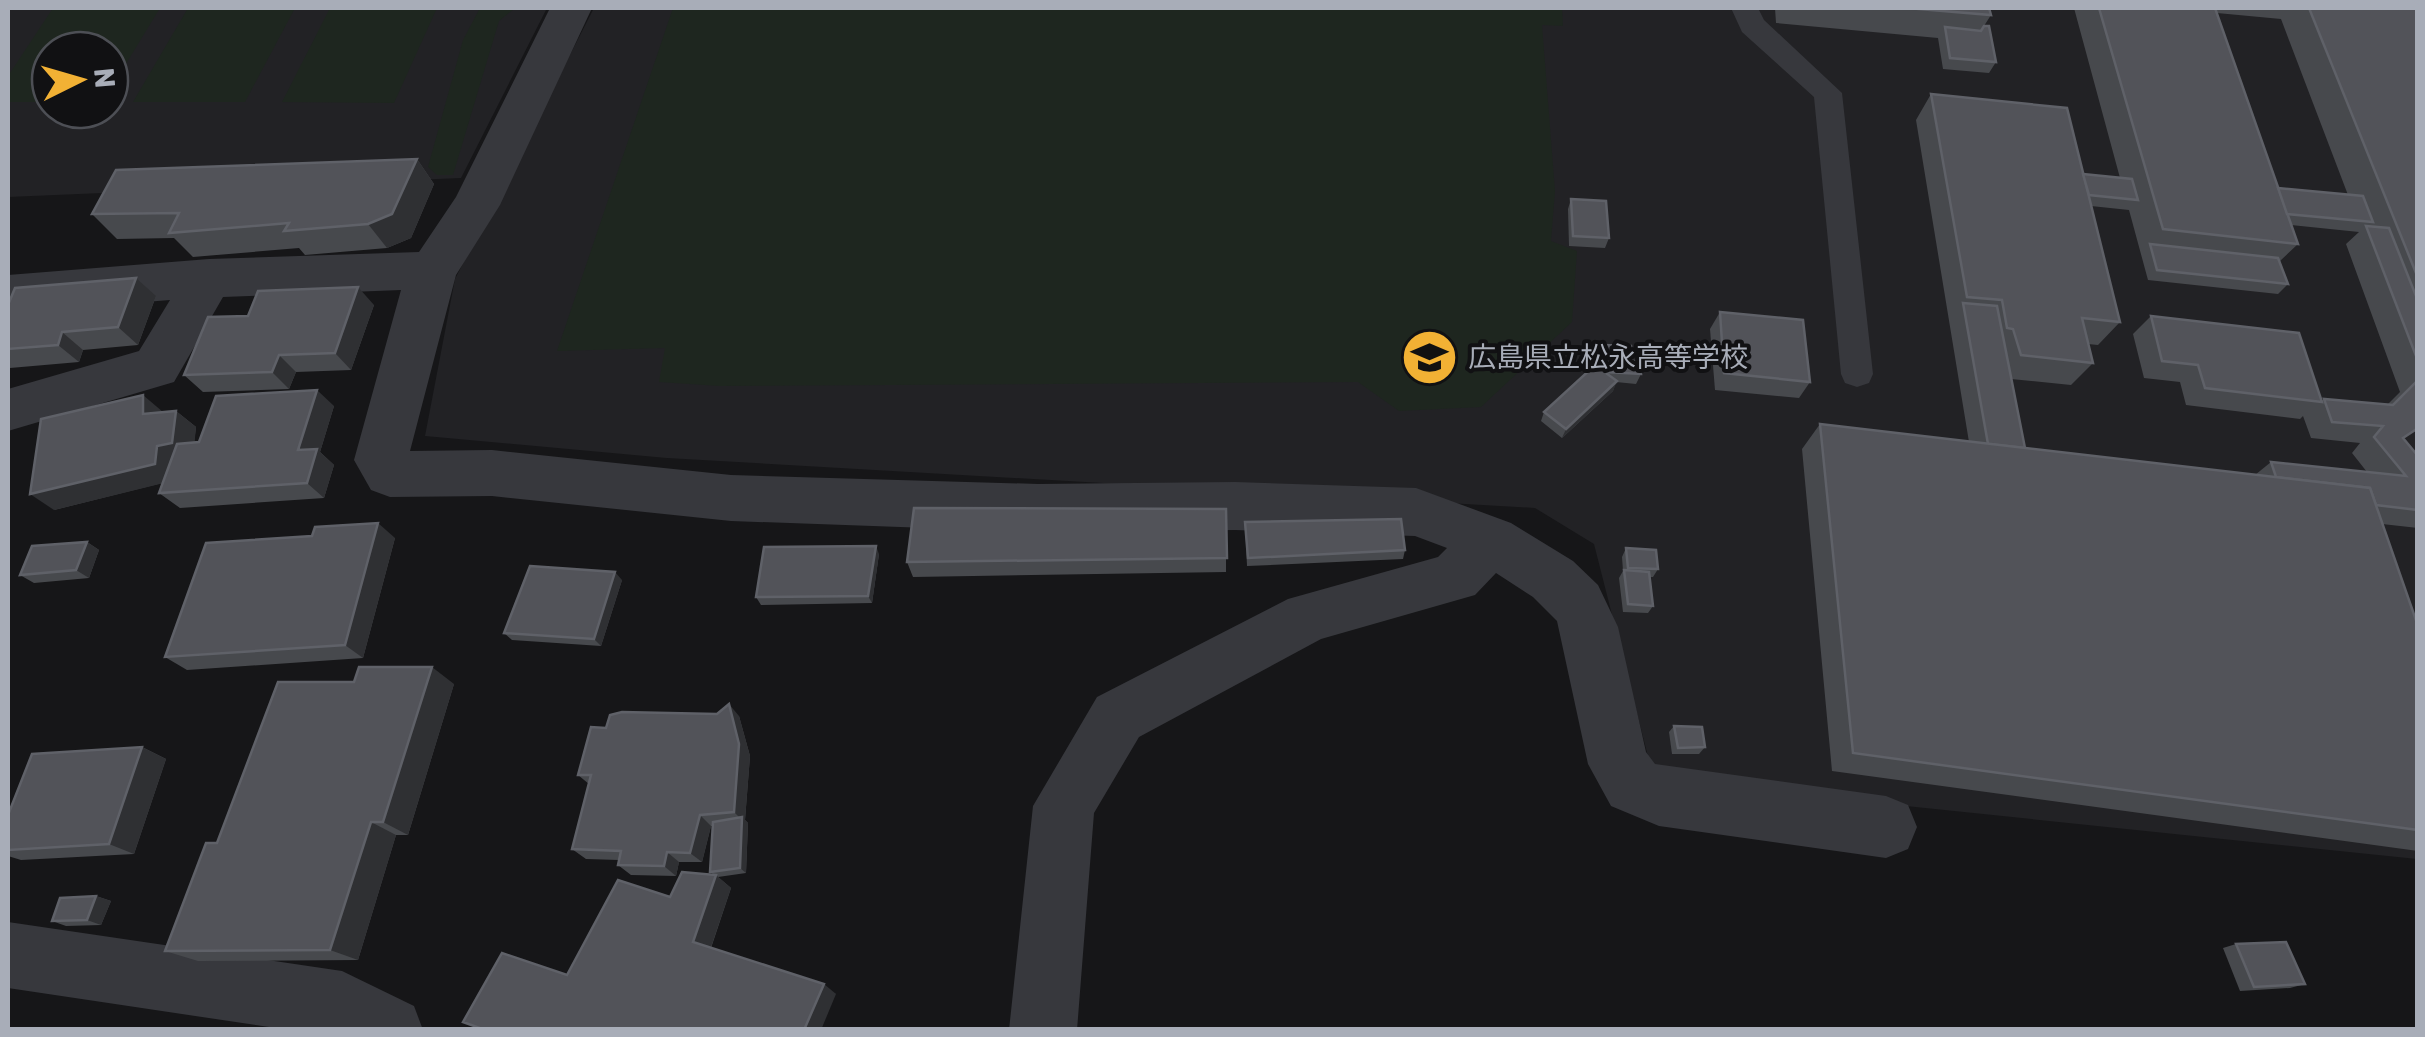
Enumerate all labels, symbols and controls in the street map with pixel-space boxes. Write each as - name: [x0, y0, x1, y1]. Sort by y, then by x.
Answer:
- north arrow: [30, 30, 130, 130]
- text: N: [87, 66, 122, 89]
- school or university icon: 広島県立松永高等学校: [1399, 327, 1459, 387]
- place label: 広島県立松永高等学校: [1468, 341, 1748, 374]

